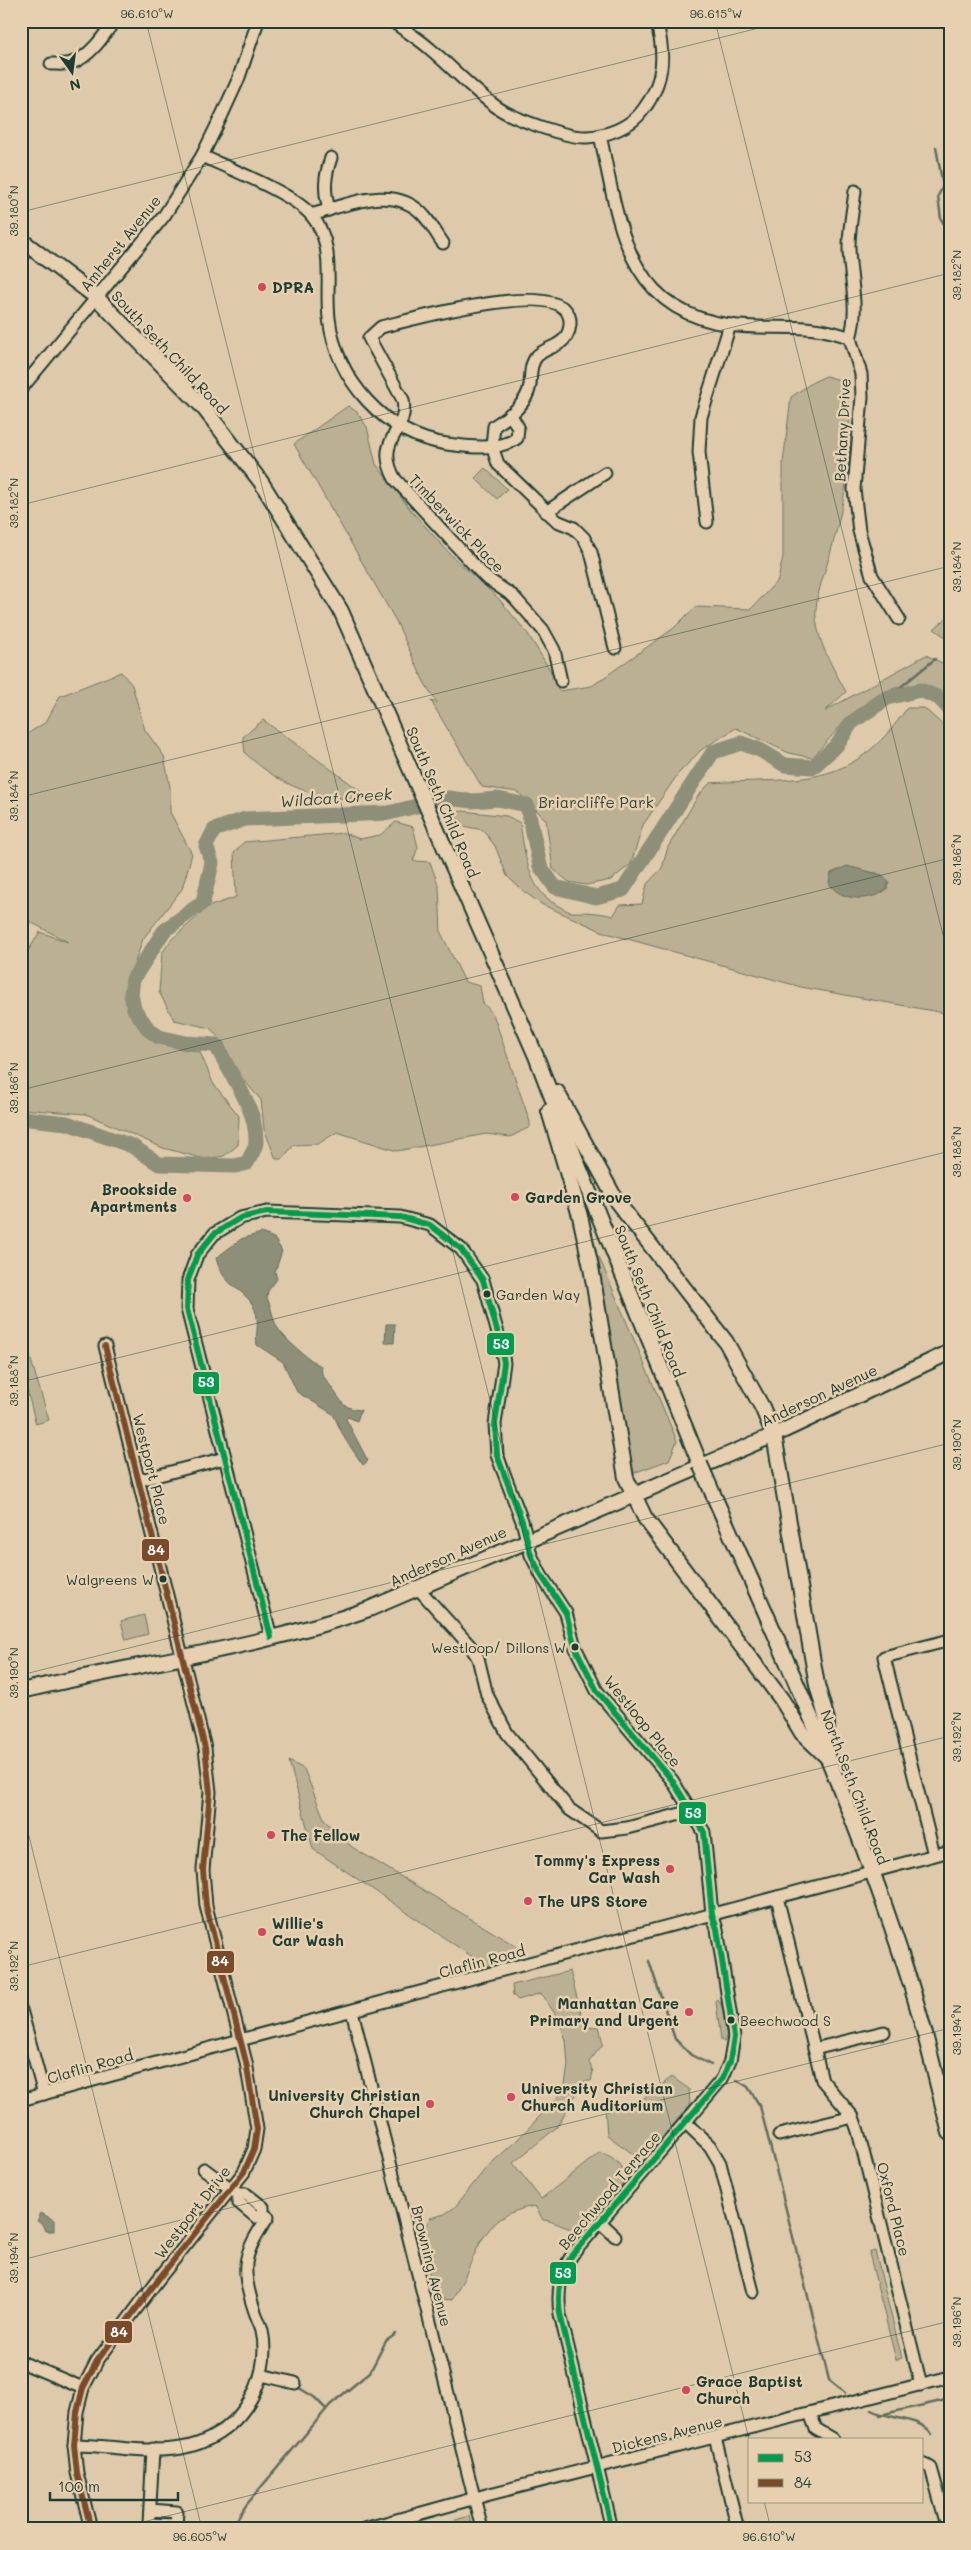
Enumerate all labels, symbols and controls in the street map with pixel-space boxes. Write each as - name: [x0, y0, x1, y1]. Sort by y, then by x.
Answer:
- text: 96.610°W: [120, 5, 174, 21]
- text: 96.615°W: [690, 5, 742, 21]
- north arrow: [48, 48, 98, 98]
- text: N: [68, 75, 83, 96]
- text: 39.180°N: [5, 185, 21, 237]
- street label: Amherst Avenue: [75, 191, 165, 295]
- text: 39.182°N: [948, 250, 964, 300]
- place label: DPRA: [272, 277, 314, 297]
- marker: DPRA: [256, 281, 268, 293]
- street label: South Seth Child Road: [107, 286, 233, 418]
- street label: Bethany Drive: [829, 378, 855, 482]
- street label: Timberwick Place: [405, 469, 509, 577]
- text: 39.182°N: [5, 478, 21, 528]
- text: 39.184°N: [948, 542, 964, 592]
- street label: South Seth Child Road: [402, 723, 484, 881]
- text: 39.184°N: [5, 771, 21, 821]
- water label: Wildcat Creek: [279, 783, 393, 811]
- park label: Briarcliffe Park: [538, 792, 654, 812]
- text: 39.186°N: [948, 834, 964, 886]
- text: 39.186°N: [5, 1062, 21, 1114]
- text: 39.188°N: [948, 1126, 964, 1178]
- place label: Brookside Apartments: [90, 1179, 177, 1216]
- place label: Garden Grove: [525, 1187, 632, 1207]
- marker: Garden Grove: [509, 1191, 521, 1203]
- marker: Brookside Apartments: [181, 1192, 193, 1204]
- street label: South Seth Child Road: [610, 1222, 690, 1380]
- place label: Garden Way: [496, 1285, 580, 1304]
- marker: Garden Way: [482, 1289, 492, 1299]
- line badge: 53: [486, 1332, 515, 1356]
- text: 53: [493, 1334, 509, 1353]
- text: 39.188°N: [5, 1355, 21, 1407]
- street label: Anderson Avenue: [758, 1359, 880, 1431]
- line badge: 53: [192, 1371, 220, 1395]
- text: 53: [198, 1372, 214, 1391]
- street label: Westport Place: [129, 1411, 175, 1527]
- text: 39.190°N: [948, 1419, 964, 1471]
- street label: Anderson Avenue: [386, 1521, 510, 1591]
- line badge: 84: [141, 1538, 170, 1562]
- text: 84: [147, 1540, 165, 1559]
- place label: Walgreens W: [66, 1570, 154, 1589]
- marker: Walgreens W: [158, 1574, 168, 1584]
- place label: Westloop/ Dillons W: [431, 1638, 566, 1657]
- marker: Westloop/ Dillons W: [570, 1642, 580, 1652]
- text: 39.190°N: [5, 1647, 21, 1699]
- street label: Westloop Place: [600, 1671, 686, 1771]
- street label: North Seth Child Road: [816, 1707, 894, 1867]
- text: 39.192°N: [948, 1712, 964, 1762]
- line badge: 53: [678, 1801, 707, 1825]
- text: 53: [685, 1803, 701, 1822]
- place label: The Fellow: [281, 1825, 360, 1845]
- marker: The Fellow: [265, 1829, 277, 1841]
- place label: Tommy's Express Car Wash: [534, 1850, 660, 1887]
- marker: Tommy's Express Car Wash: [664, 1863, 676, 1875]
- place label: The UPS Store: [538, 1891, 647, 1911]
- marker: The UPS Store: [522, 1895, 534, 1907]
- place label: Willie's Car Wash: [272, 1913, 344, 1950]
- marker: Willie's Car Wash: [256, 1926, 268, 1938]
- street label: Claflin Road: [437, 1940, 527, 1982]
- text: 39.192°N: [5, 1941, 21, 1991]
- line badge: 84: [206, 1950, 235, 1974]
- text: 84: [211, 1951, 229, 1970]
- place label: Manhattan Care Primary and Urgent: [529, 1993, 679, 2030]
- text: 39.194°N: [948, 2005, 964, 2055]
- marker: Manhattan Care Primary and Urgent: [683, 2006, 695, 2018]
- place label: Beechwood S: [740, 2011, 831, 2030]
- marker: Beechwood S: [726, 2015, 736, 2025]
- street label: Claflin Road: [45, 2044, 135, 2088]
- place label: University Christian Church Auditorium: [521, 2078, 673, 2115]
- place label: University Christian Church Chapel: [268, 2085, 420, 2122]
- marker: University Christian Church Auditorium: [505, 2091, 517, 2103]
- marker: University Christian Church Chapel: [424, 2098, 436, 2110]
- street label: Beechwood Terrace: [553, 2126, 665, 2254]
- street label: Oxford Place: [873, 2160, 915, 2258]
- street label: Westport Drive: [149, 2161, 235, 2263]
- street label: Browning Avenue: [407, 2203, 457, 2329]
- text: 39.194°N: [5, 2233, 21, 2283]
- line badge: 53: [549, 2261, 577, 2285]
- text: 53: [555, 2263, 571, 2282]
- text: 39.196°N: [948, 2297, 964, 2347]
- line badge: 84: [104, 2320, 133, 2344]
- text: 84: [110, 2322, 128, 2341]
- place label: Grace Baptist Church: [696, 2371, 803, 2408]
- marker: Grace Baptist Church: [680, 2384, 692, 2396]
- street label: Dickens Avenue: [610, 2411, 724, 2457]
- legend: [748, 2438, 924, 2502]
- text: 53: [794, 2446, 812, 2466]
- scale bar: [50, 2470, 178, 2502]
- text: 84: [794, 2472, 812, 2492]
- text: 100 m: [58, 2476, 100, 2496]
- text: 96.605°W: [173, 2528, 227, 2544]
- text: 96.610°W: [742, 2528, 796, 2544]

